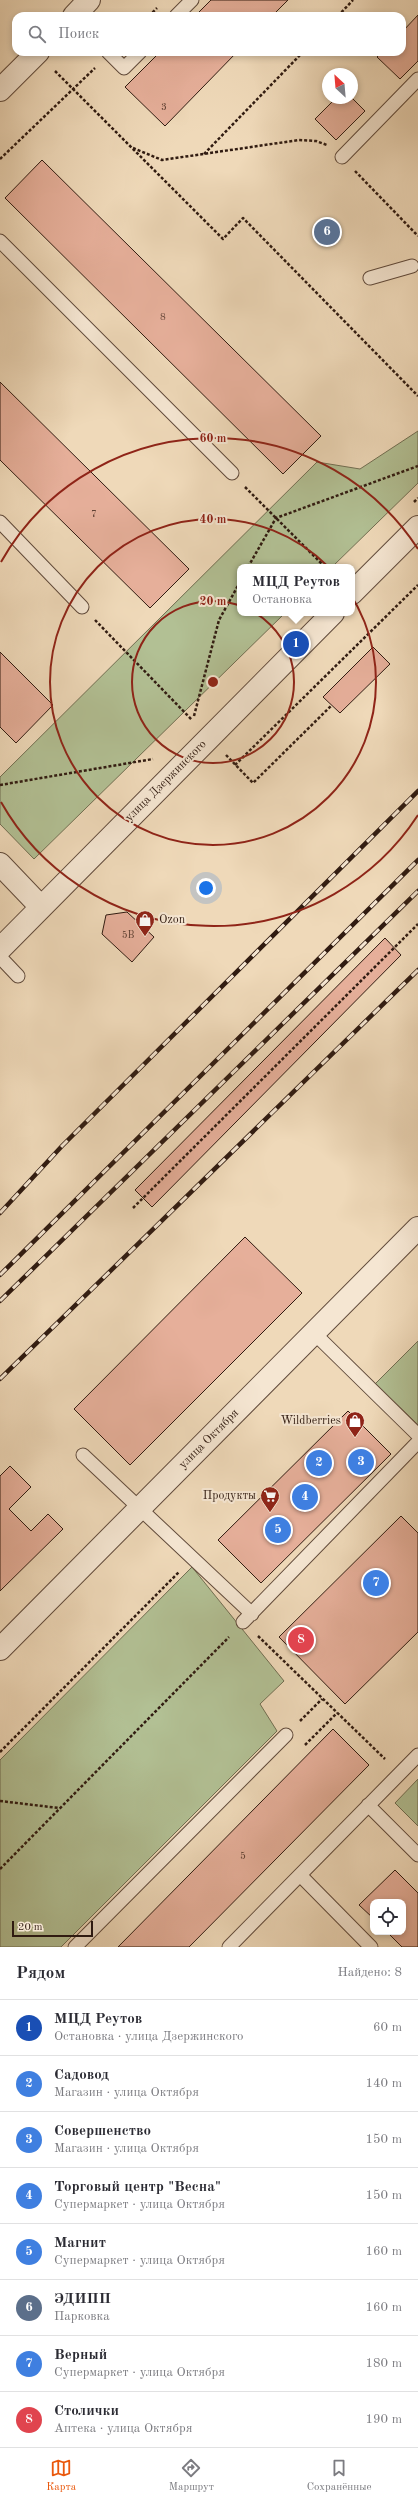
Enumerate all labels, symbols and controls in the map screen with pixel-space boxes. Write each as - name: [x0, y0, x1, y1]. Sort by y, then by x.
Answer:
- search box: [12, 12, 406, 56]
- icon: search: [26, 23, 48, 45]
- text: Поиск: [58, 27, 99, 42]
- north arrow: [322, 68, 358, 104]
- house number: 3: [161, 102, 167, 112]
- pin: 6: [314, 217, 340, 247]
- house number: 8: [160, 312, 166, 322]
- text: 60 m: [200, 433, 227, 445]
- house number: 7: [91, 509, 97, 519]
- text: 40 m: [200, 514, 227, 526]
- popup: [237, 564, 355, 616]
- text: МЦД Реутов: [252, 575, 340, 590]
- text: Остановка: [252, 593, 312, 606]
- text: 20 m: [200, 596, 227, 608]
- pin: 1: [283, 629, 309, 659]
- centre of rings: [206, 675, 220, 689]
- street label: улица Дзержинского: [123, 738, 209, 824]
- your location: [196, 878, 216, 898]
- shop icon: Ozon: [134, 909, 156, 937]
- place label: Ozon: [159, 914, 186, 926]
- house number: 5В: [122, 930, 134, 940]
- street label: улица Октября: [177, 1407, 241, 1471]
- shop icon: Wildberries: [344, 1410, 366, 1438]
- place label: Wildberries: [280, 1415, 341, 1427]
- pin: 3: [348, 1447, 374, 1477]
- pin: 2: [306, 1448, 332, 1478]
- pin: 4: [292, 1482, 318, 1512]
- supermarket icon: Продукты: [259, 1485, 281, 1513]
- place label: Продукты: [203, 1490, 256, 1502]
- pin: 5: [265, 1515, 291, 1545]
- pin: 7: [363, 1568, 389, 1598]
- pin: 8: [288, 1625, 314, 1655]
- house number: 5: [240, 1851, 246, 1861]
- map controls: [370, 1899, 406, 1935]
- button: locate: [370, 1899, 406, 1935]
- scale bar: [12, 1919, 93, 1938]
- text: 20 m: [18, 1922, 43, 1933]
- text: Рядом: [16, 1965, 65, 1982]
- text: Найдено: 8: [338, 1966, 402, 1979]
- text: МЦД Реутов: [54, 2012, 142, 2027]
- text: 1: [25, 2021, 33, 2034]
- text: 60 m: [373, 2021, 402, 2034]
- text: Остановка · улица Дзержинского: [54, 2030, 243, 2043]
- text: Садовод: [54, 2068, 109, 2083]
- text: 2: [25, 2077, 33, 2090]
- text: 140 m: [365, 2077, 402, 2090]
- text: Магазин · улица Октября: [54, 2086, 199, 2099]
- text: Совершенство: [54, 2124, 151, 2139]
- text: 3: [25, 2133, 33, 2146]
- text: 150 m: [365, 2133, 402, 2146]
- text: Магазин · улица Октября: [54, 2142, 199, 2155]
- text: Торговый центр "Весна": [54, 2180, 221, 2195]
- text: 4: [25, 2189, 33, 2202]
- text: 150 m: [365, 2189, 402, 2202]
- text: Супермаркет · улица Октября: [54, 2198, 225, 2211]
- text: Магнит: [54, 2236, 106, 2251]
- text: 5: [25, 2245, 33, 2258]
- text: 160 m: [365, 2245, 402, 2258]
- text: Супермаркет · улица Октября: [54, 2254, 225, 2267]
- text: ЭДИПП: [54, 2292, 111, 2307]
- text: 6: [25, 2301, 33, 2314]
- text: 160 m: [365, 2301, 402, 2314]
- text: Парковка: [54, 2310, 110, 2323]
- text: Верный: [54, 2348, 107, 2363]
- text: 7: [25, 2357, 33, 2370]
- text: 180 m: [365, 2357, 402, 2370]
- text: Супермаркет · улица Октября: [54, 2366, 225, 2379]
- text: Столички: [54, 2404, 119, 2419]
- text: 8: [25, 2413, 33, 2426]
- text: 190 m: [365, 2413, 402, 2426]
- text: Аптека · улица Октября: [54, 2422, 192, 2435]
- tab: Карта: [46, 2457, 76, 2495]
- tab: Маршрут: [169, 2457, 214, 2495]
- tab: Сохранённые: [307, 2457, 372, 2495]

